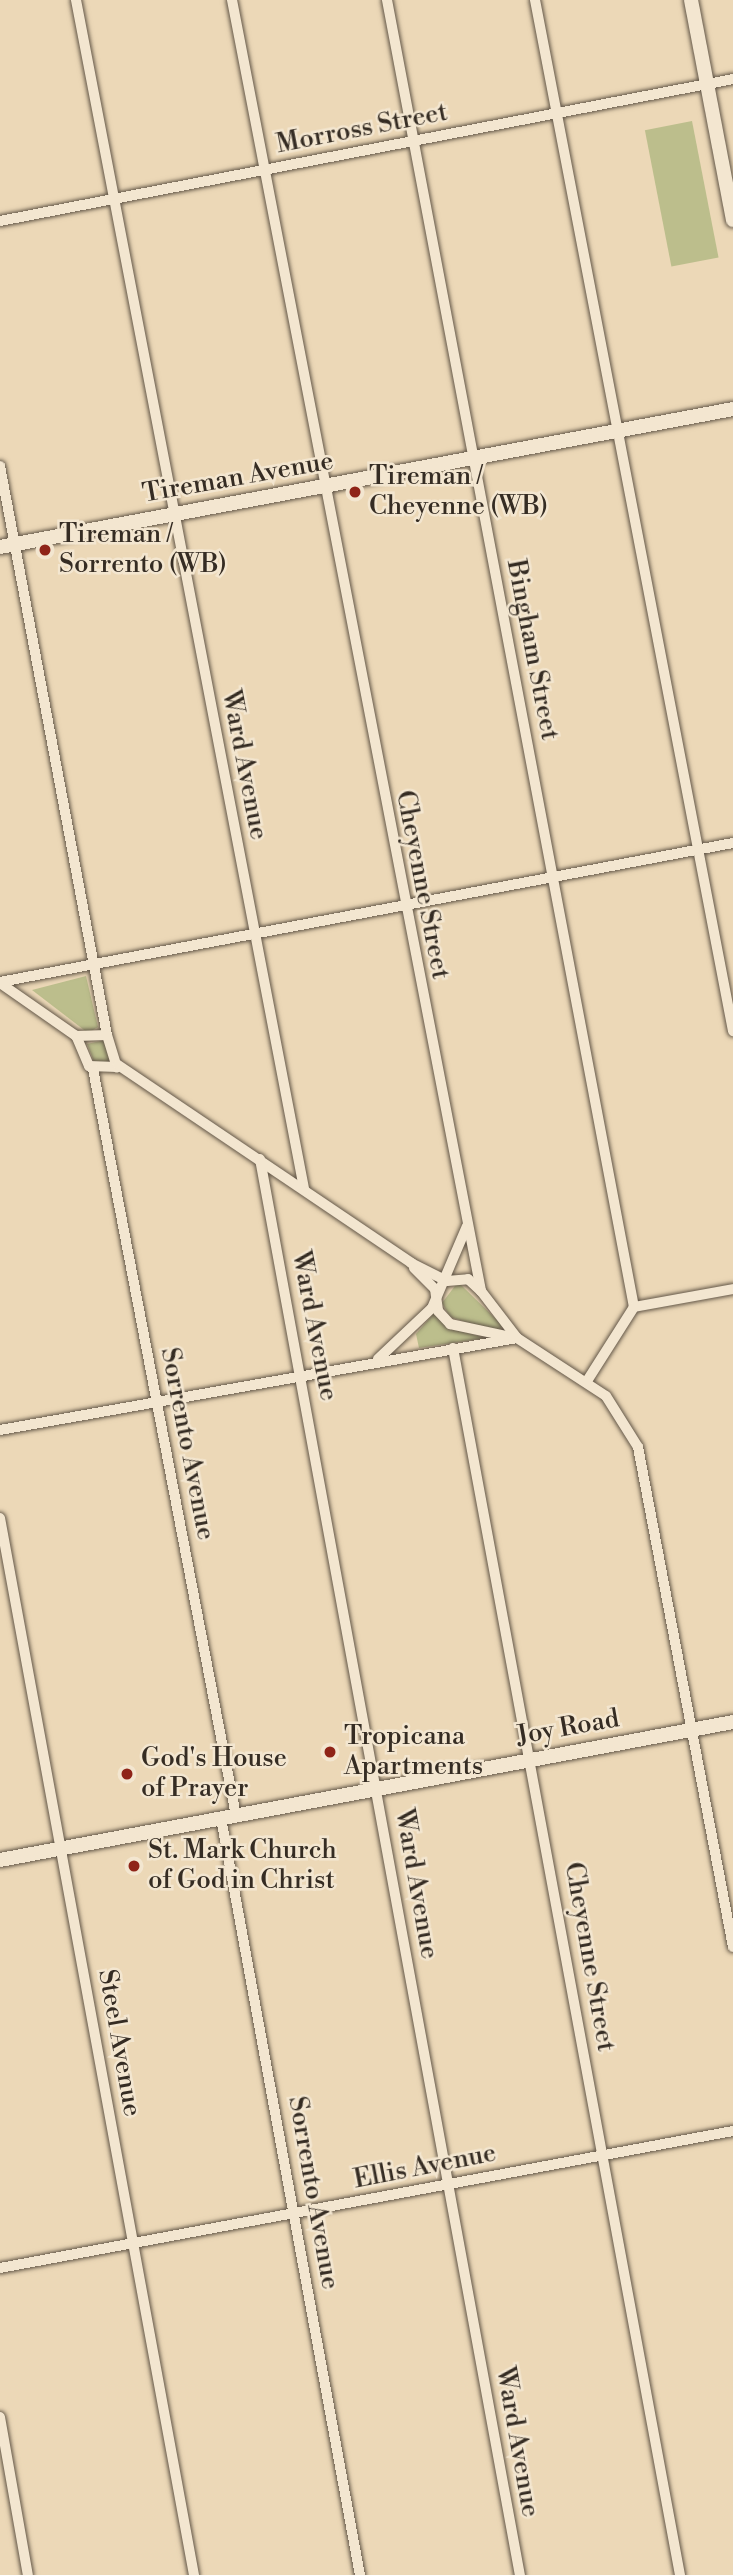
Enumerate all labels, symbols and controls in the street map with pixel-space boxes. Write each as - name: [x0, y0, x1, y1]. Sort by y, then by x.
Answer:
- street label: Morross Street: [274, 97, 450, 161]
- street label: Tireman Avenue: [140, 446, 336, 510]
- place label: Tireman / Cheyenne (WB): [369, 461, 548, 522]
- marker: Tireman / Cheyenne (WB): [347, 484, 363, 500]
- place label: Tireman / Sorrento (WB): [59, 519, 227, 580]
- marker: Tireman / Sorrento (WB): [37, 542, 53, 558]
- street label: Bingham Street: [499, 557, 565, 743]
- street label: Ward Avenue: [214, 687, 274, 843]
- street label: Cheyenne Street: [388, 788, 456, 982]
- street label: Ward Avenue: [284, 1248, 344, 1404]
- street label: Sorrento Avenue: [153, 1345, 221, 1543]
- street label: Joy Road: [514, 1704, 622, 1752]
- place label: Tropicana Apartments: [344, 1721, 483, 1782]
- place label: God's House of Prayer: [141, 1743, 287, 1804]
- marker: Tropicana Apartments: [322, 1744, 338, 1760]
- marker: God's House of Prayer: [119, 1766, 135, 1782]
- street label: Ward Avenue: [387, 1806, 445, 1962]
- place label: St. Mark Church of God in Christ: [148, 1835, 337, 1896]
- marker: St. Mark Church of God in Christ: [126, 1858, 142, 1874]
- street label: Cheyenne Street: [557, 1860, 621, 2054]
- street label: Steel Avenue: [91, 1967, 147, 2119]
- street label: Sorrento Avenue: [281, 2094, 345, 2292]
- street label: Ellis Avenue: [351, 2138, 499, 2196]
- street label: Ward Avenue: [488, 2364, 546, 2520]

